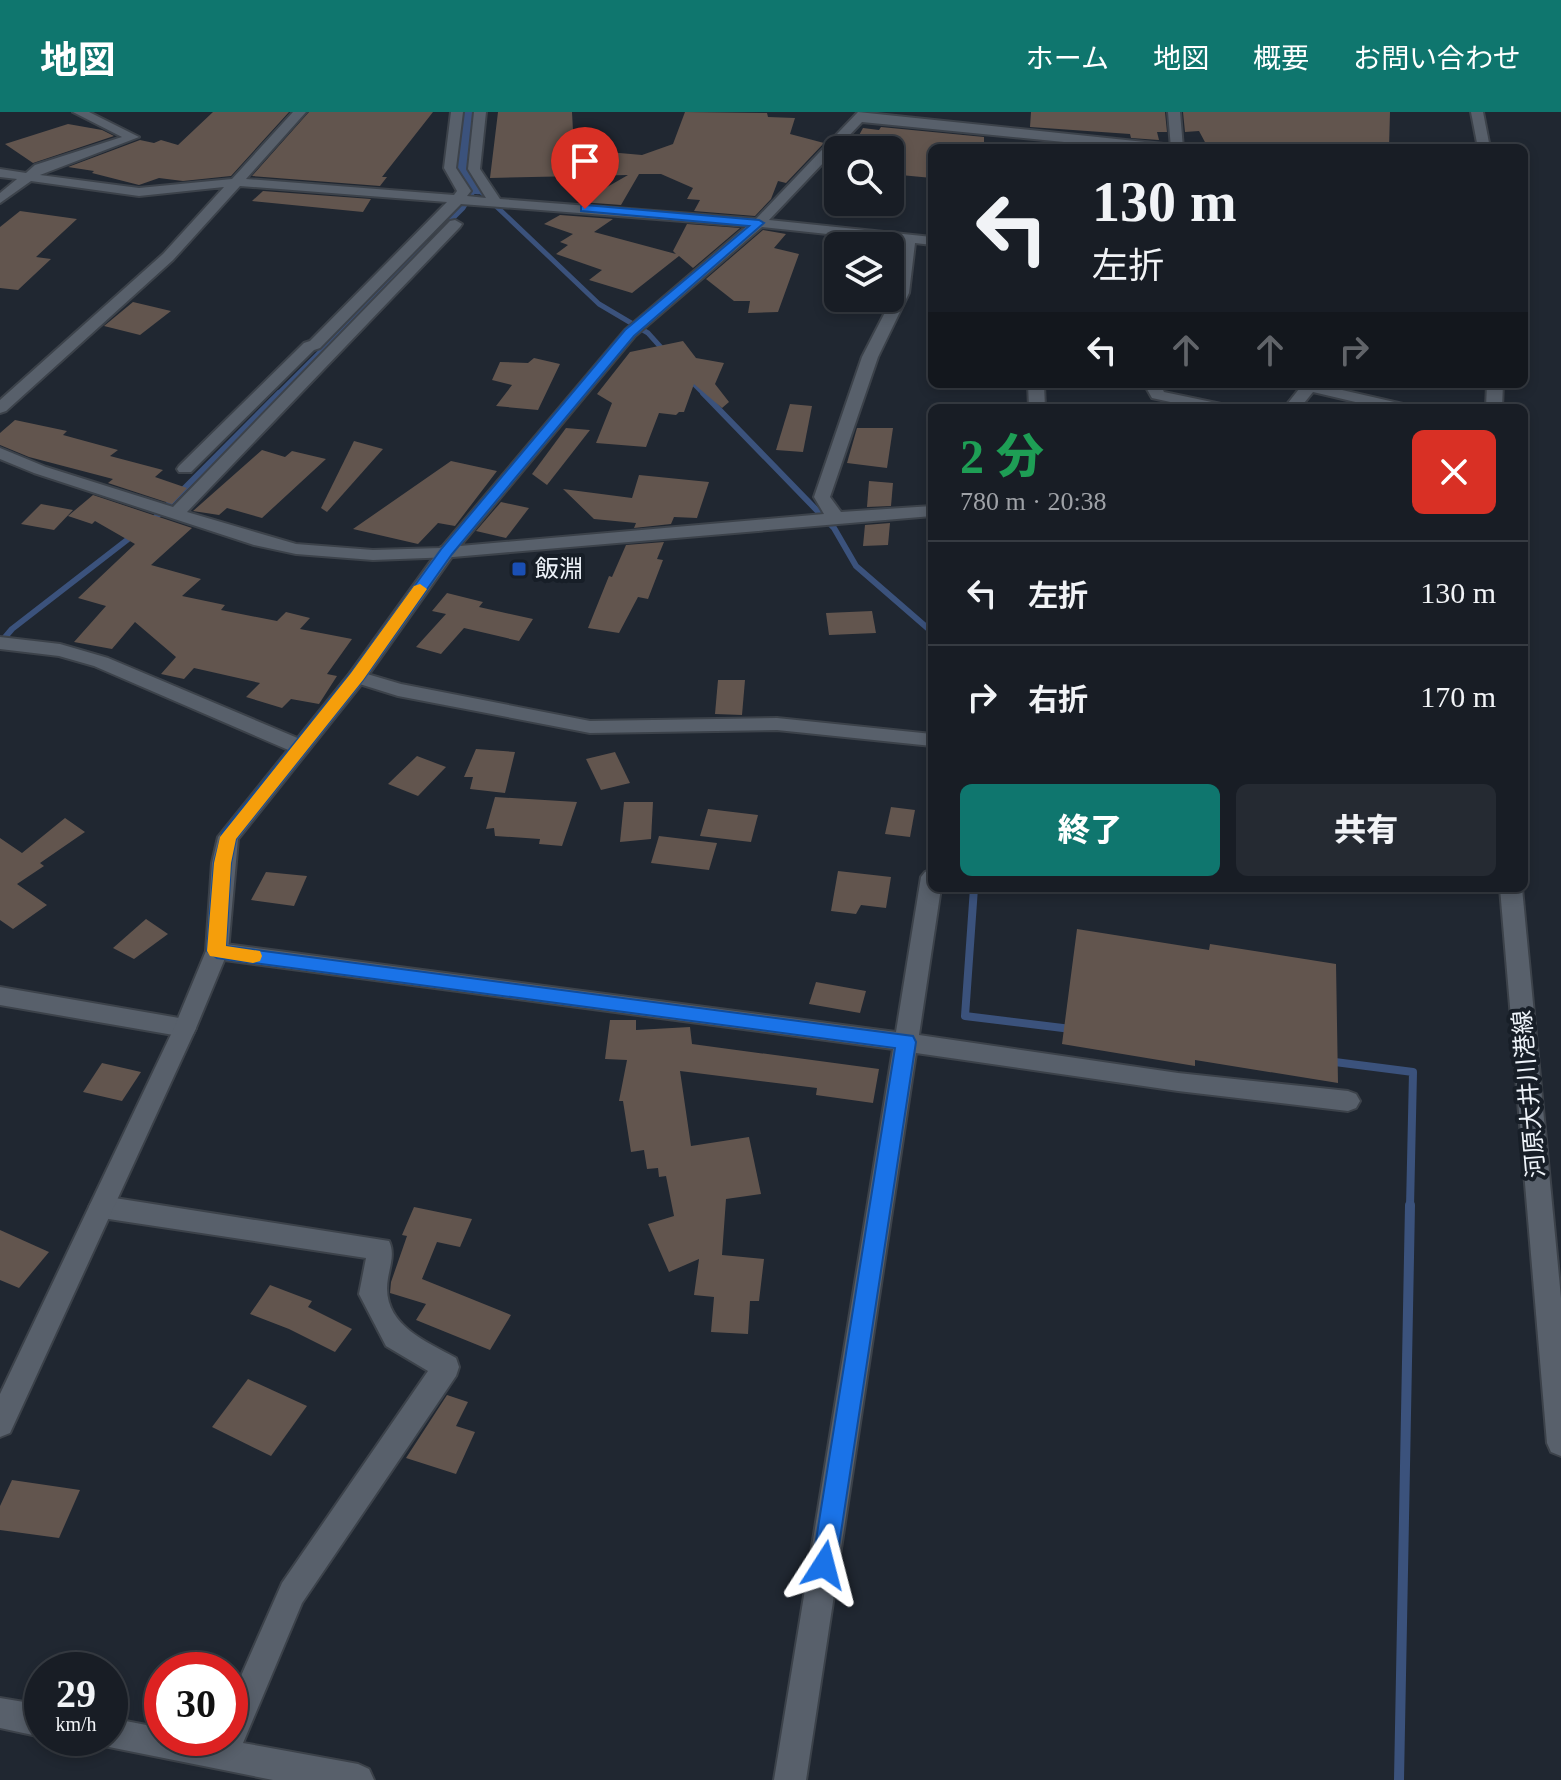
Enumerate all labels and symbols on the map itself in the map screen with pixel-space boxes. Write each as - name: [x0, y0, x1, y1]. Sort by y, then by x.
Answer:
- pin: [551, 127, 619, 209]
- place label: 飯淵: [535, 556, 583, 582]
- marker: 飯淵: [510, 560, 528, 578]
- street label: 河原大井川港線: [1509, 1009, 1549, 1179]
- position arrow: [782, 1523, 866, 1607]
- speed limit sign: 30: [144, 1652, 248, 1756]

